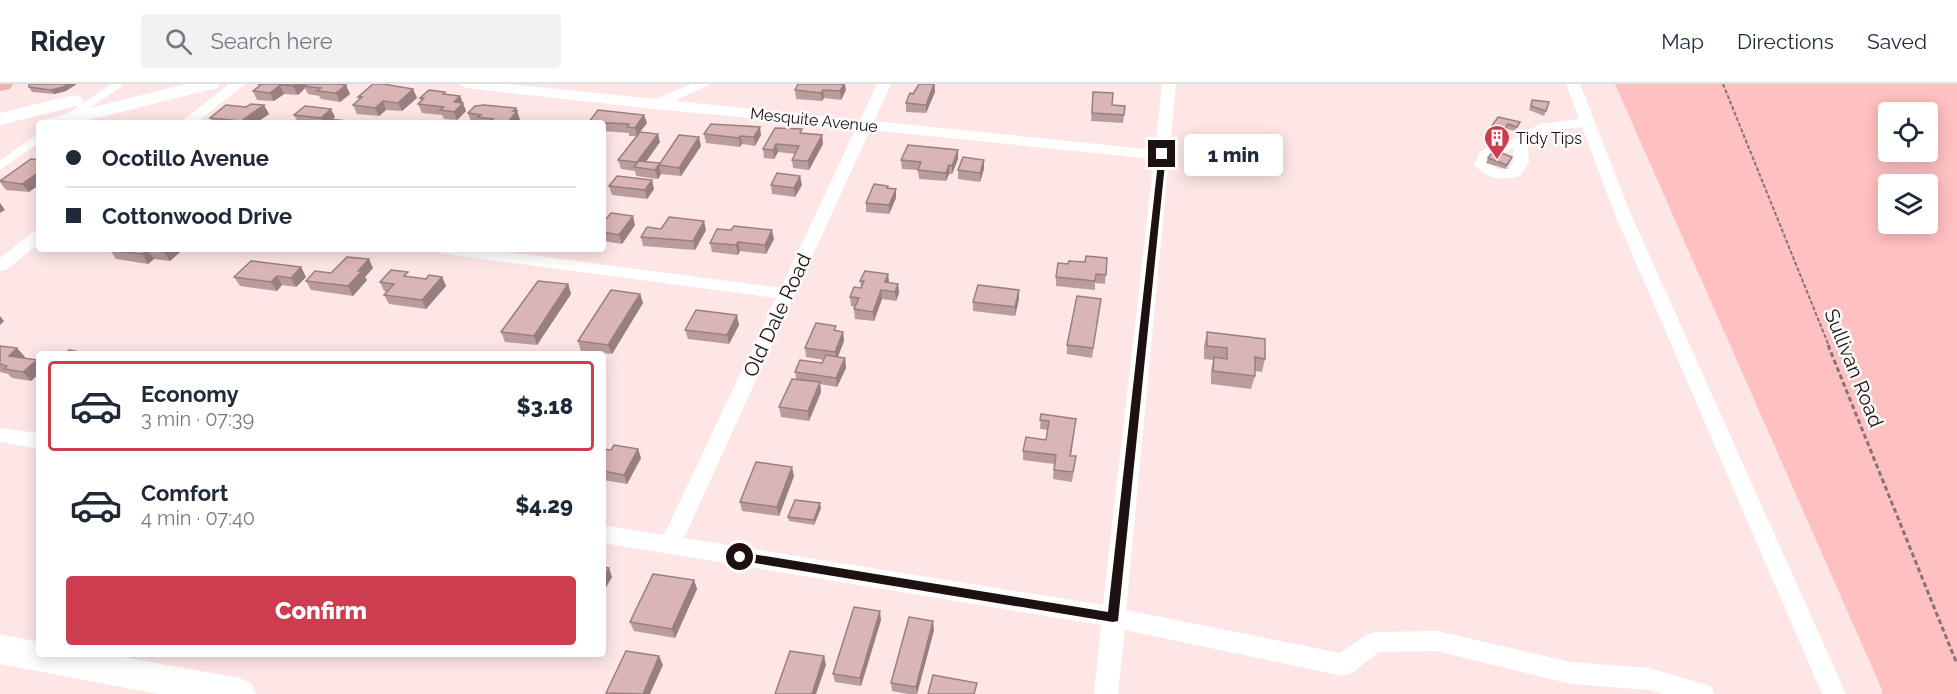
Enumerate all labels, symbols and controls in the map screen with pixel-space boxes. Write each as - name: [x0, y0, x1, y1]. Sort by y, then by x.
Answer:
- search box: [141, 14, 561, 68]
- text: Ridey: [30, 25, 105, 58]
- icon: search: [162, 25, 195, 58]
- text: Search here: [210, 28, 333, 54]
- text: Map: [1661, 29, 1704, 54]
- text: Directions: [1737, 29, 1834, 54]
- text: Saved: [1867, 29, 1927, 54]
- map controls: [1878, 102, 1938, 234]
- button: locate: [1878, 102, 1938, 162]
- street label: Mesquite Avenue: [749, 104, 879, 136]
- building icon: Tidy Tips: [1482, 123, 1512, 161]
- place label: Tidy Tips: [1516, 129, 1582, 148]
- callout: 1 min: [1183, 133, 1282, 175]
- route end: [1148, 140, 1175, 167]
- text: 1 min: [1208, 143, 1259, 167]
- text: Ocotillo Avenue: [102, 145, 269, 171]
- button: layers: [1878, 174, 1938, 234]
- text: Cottonwood Drive: [102, 203, 292, 229]
- street label: Old Dale Road: [738, 249, 816, 381]
- street label: Sullivan Road: [1819, 305, 1889, 431]
- icon: car: [69, 379, 123, 433]
- text: Economy: [141, 381, 239, 407]
- text: $3.18: [517, 393, 573, 419]
- text: 3 min · 07:39: [141, 407, 254, 431]
- icon: car: [69, 478, 123, 532]
- text: Comfort: [141, 480, 228, 506]
- text: $4.29: [515, 492, 573, 518]
- text: 4 min · 07:40: [141, 506, 255, 530]
- route start: [726, 543, 753, 570]
- button: Confirm: [66, 576, 576, 645]

